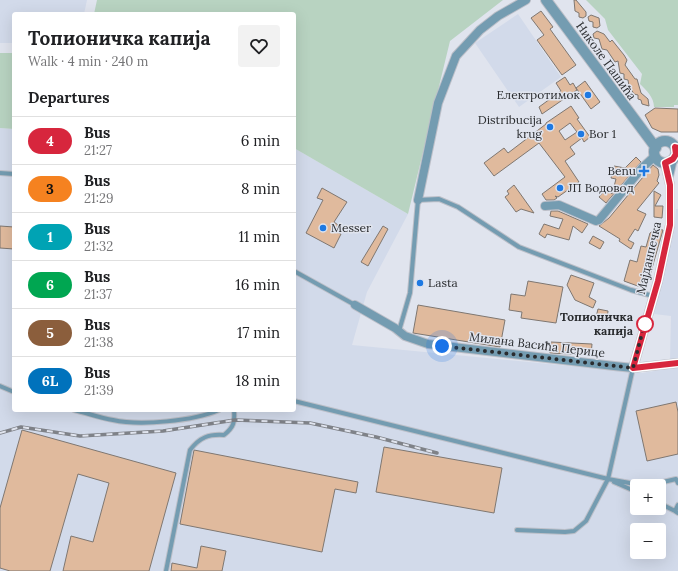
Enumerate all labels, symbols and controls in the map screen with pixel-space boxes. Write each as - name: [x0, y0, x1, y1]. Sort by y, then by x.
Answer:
- street label: Николе Пашића: [573, 19, 640, 103]
- button: heart: [238, 25, 280, 67]
- text: Топионичка капија: [28, 26, 211, 50]
- text: Walk · 4 min · 240 m: [28, 53, 148, 70]
- place label: Електротимок: [497, 87, 581, 102]
- text: Departures: [28, 88, 109, 107]
- marker: Електротимок: [583, 90, 593, 100]
- place label: Distribucija krug: [478, 112, 542, 141]
- marker: Distribucija krug: [545, 122, 555, 132]
- text: Bus: [84, 123, 110, 142]
- place label: Bor 1: [589, 126, 616, 141]
- marker: Bor 1: [576, 129, 586, 139]
- text: 6 min: [241, 131, 280, 150]
- text: 4: [46, 132, 54, 150]
- text: 21:27: [84, 142, 112, 159]
- place label: Benu: [608, 163, 636, 178]
- marker: Benu: [639, 166, 649, 176]
- text: Bus: [84, 171, 110, 190]
- text: 8 min: [241, 179, 280, 198]
- text: 3: [46, 180, 54, 198]
- place label: ЈП Водовод: [567, 180, 634, 195]
- marker: ЈП Водовод: [555, 183, 565, 193]
- text: 21:29: [84, 190, 113, 207]
- text: Bus: [84, 219, 110, 238]
- place label: Messer: [331, 220, 372, 235]
- street label: Мајданпечка: [633, 220, 664, 296]
- marker: Messer: [318, 223, 328, 233]
- text: 11 min: [238, 227, 280, 246]
- text: 1: [47, 228, 53, 246]
- text: 21:32: [84, 238, 113, 255]
- text: Bus: [84, 267, 110, 286]
- text: 16 min: [235, 275, 280, 294]
- place label: Lasta: [428, 275, 458, 290]
- text: 6: [46, 276, 54, 294]
- marker: Lasta: [415, 278, 425, 288]
- text: 21:37: [84, 286, 112, 303]
- place label: Топионичка капија: [560, 309, 634, 338]
- text: Bus: [84, 315, 110, 334]
- marker: Топионичка капија: [636, 315, 654, 333]
- text: 17 min: [237, 323, 280, 342]
- text: 5: [46, 324, 54, 342]
- street label: Милана Васића Перице: [468, 329, 606, 360]
- text: 21:38: [84, 334, 114, 351]
- your location: [432, 336, 452, 356]
- text: Bus: [84, 363, 110, 382]
- text: 18 min: [235, 371, 280, 390]
- text: 6L: [42, 372, 58, 390]
- text: 21:39: [84, 382, 114, 399]
- map controls: [630, 479, 666, 559]
- button: +: [630, 479, 666, 515]
- button: −: [630, 523, 666, 559]

